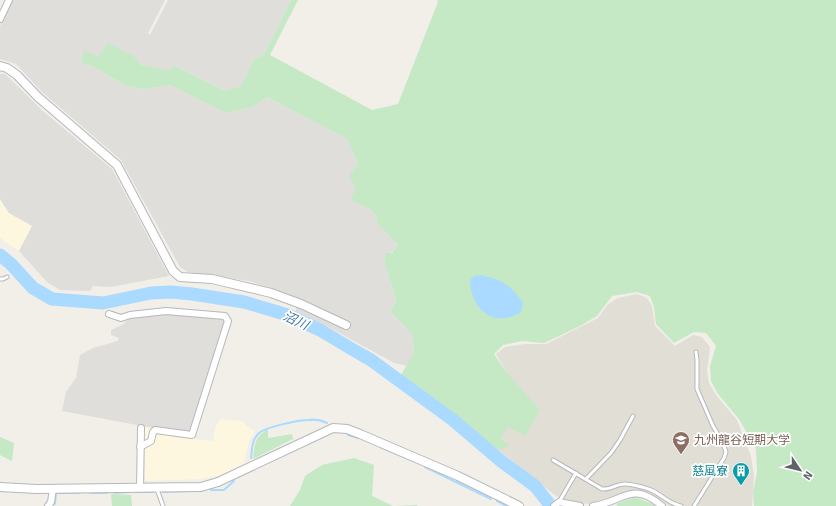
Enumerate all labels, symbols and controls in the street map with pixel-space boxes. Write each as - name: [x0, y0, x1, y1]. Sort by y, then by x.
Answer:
- water label: 沼川: [280, 308, 313, 334]
- school or university icon: 九州龍谷短期大学: [671, 430, 691, 455]
- place label: 九州龍谷短期大学: [694, 433, 790, 448]
- north arrow: [780, 450, 820, 490]
- building icon: 慈風寮: [731, 461, 751, 486]
- place label: 慈風寮: [692, 464, 728, 479]
- text: N: [800, 469, 815, 482]

